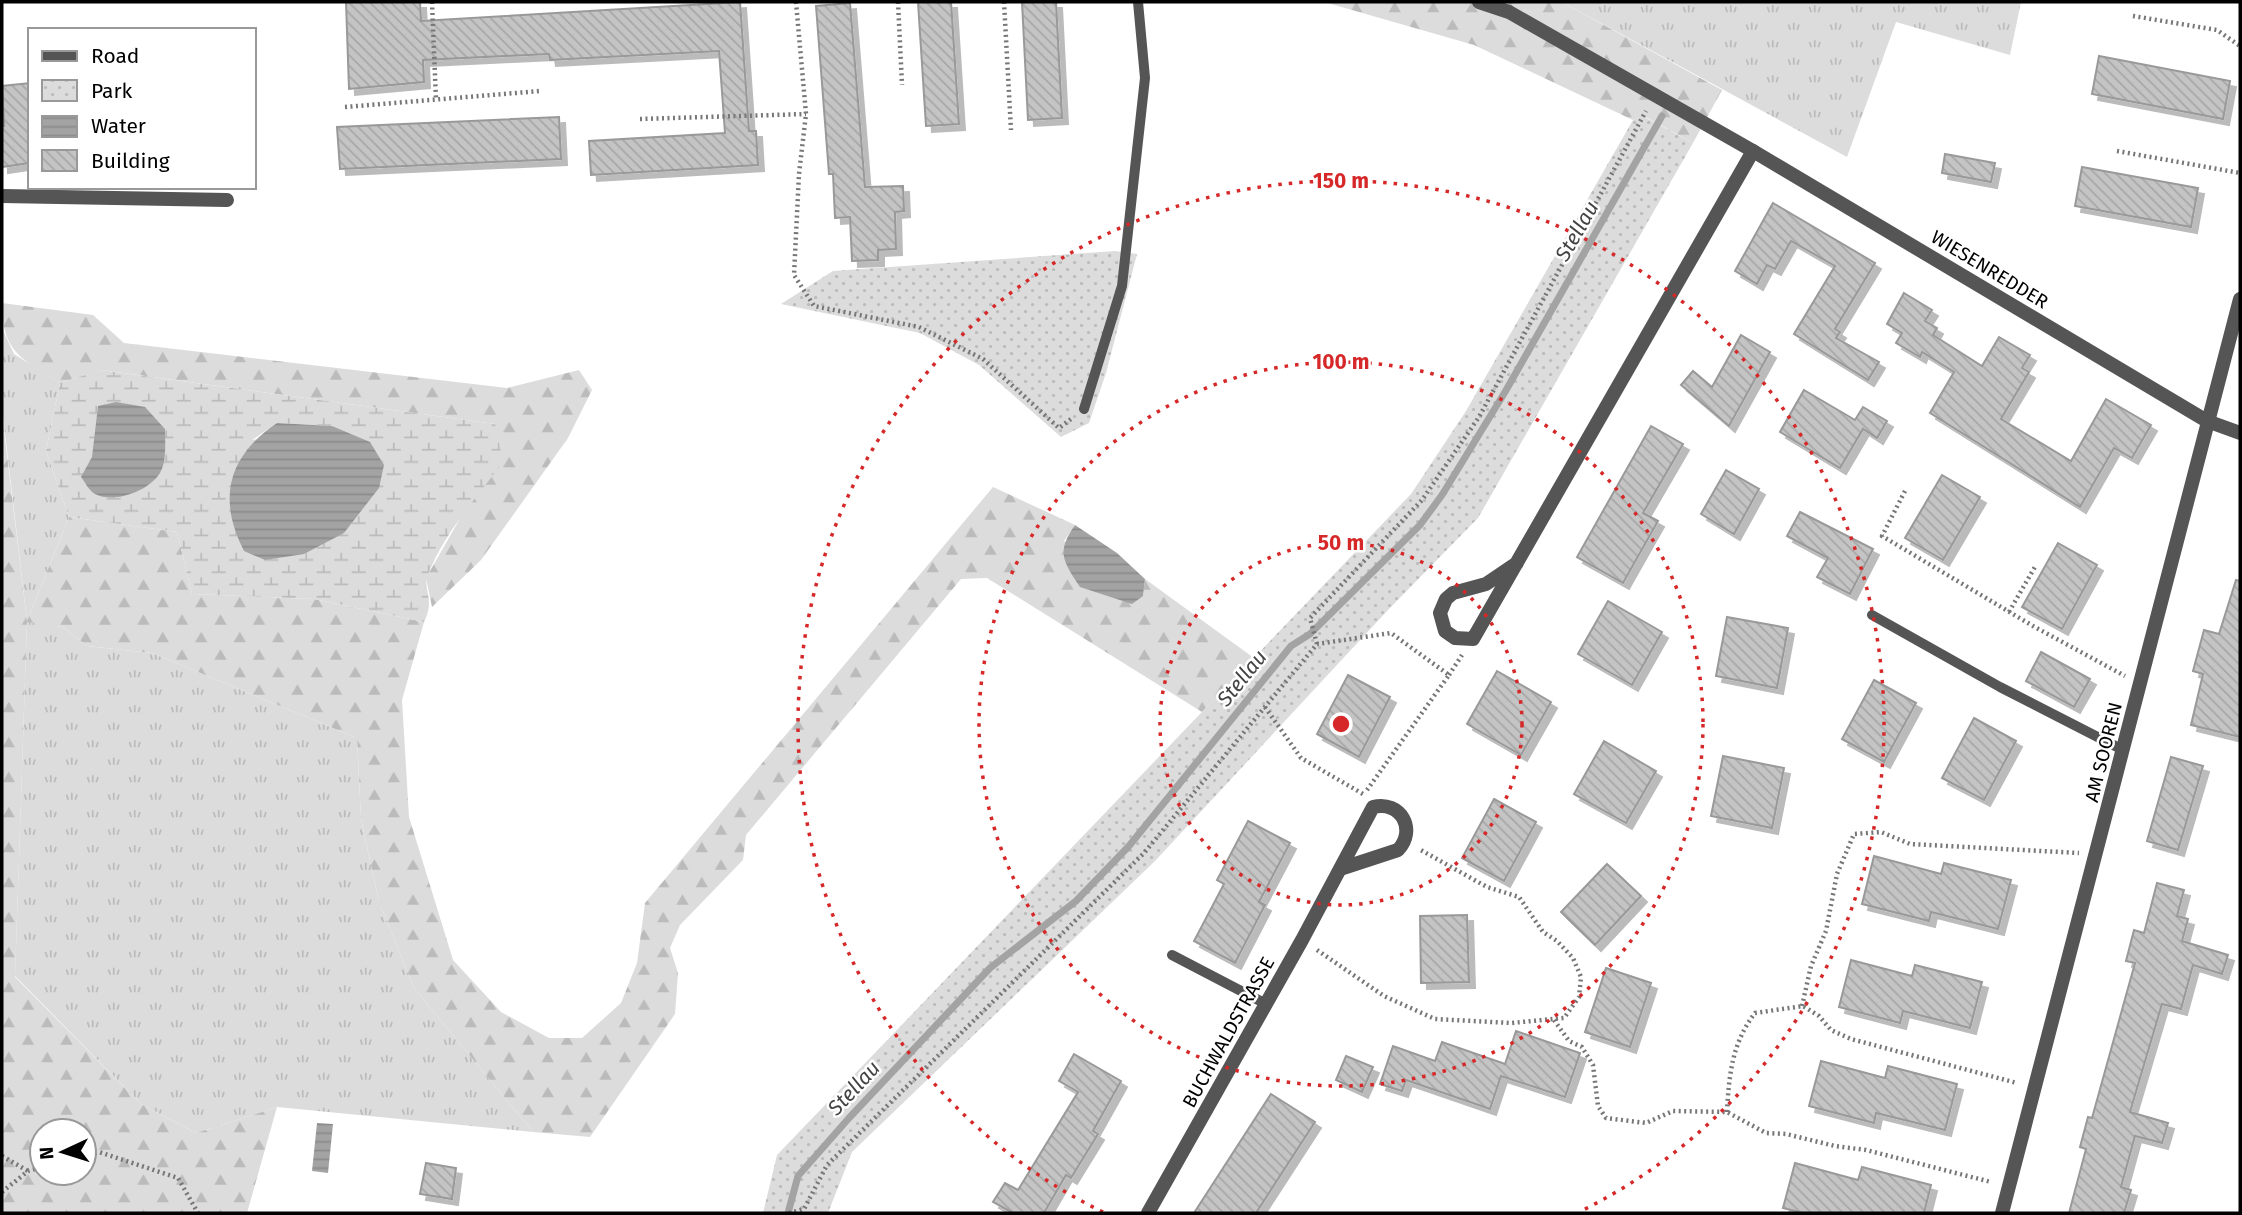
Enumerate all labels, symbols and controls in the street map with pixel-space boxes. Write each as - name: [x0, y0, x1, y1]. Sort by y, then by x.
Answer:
- legend: [28, 28, 256, 189]
- text: Road: [91, 43, 139, 69]
- text: Park: [91, 78, 133, 104]
- text: Water: [91, 113, 146, 139]
- text: Building: [91, 148, 170, 174]
- text: 150 m: [1313, 168, 1369, 194]
- water label: Stellau: [1549, 196, 1605, 267]
- street label: WIESENREDDER: [1927, 225, 2053, 314]
- text: 100 m: [1312, 349, 1370, 375]
- text: 50 m: [1318, 530, 1364, 556]
- water label: Stellau: [1211, 644, 1273, 712]
- street label: AM SOOREN: [2080, 700, 2127, 804]
- centre of rings: [1329, 712, 1353, 736]
- street label: BUCHWALDSTRASSE: [1177, 953, 1279, 1112]
- water label: Stellau: [822, 1055, 886, 1121]
- north arrow: [28, 1117, 98, 1187]
- text: N: [35, 1146, 58, 1160]

